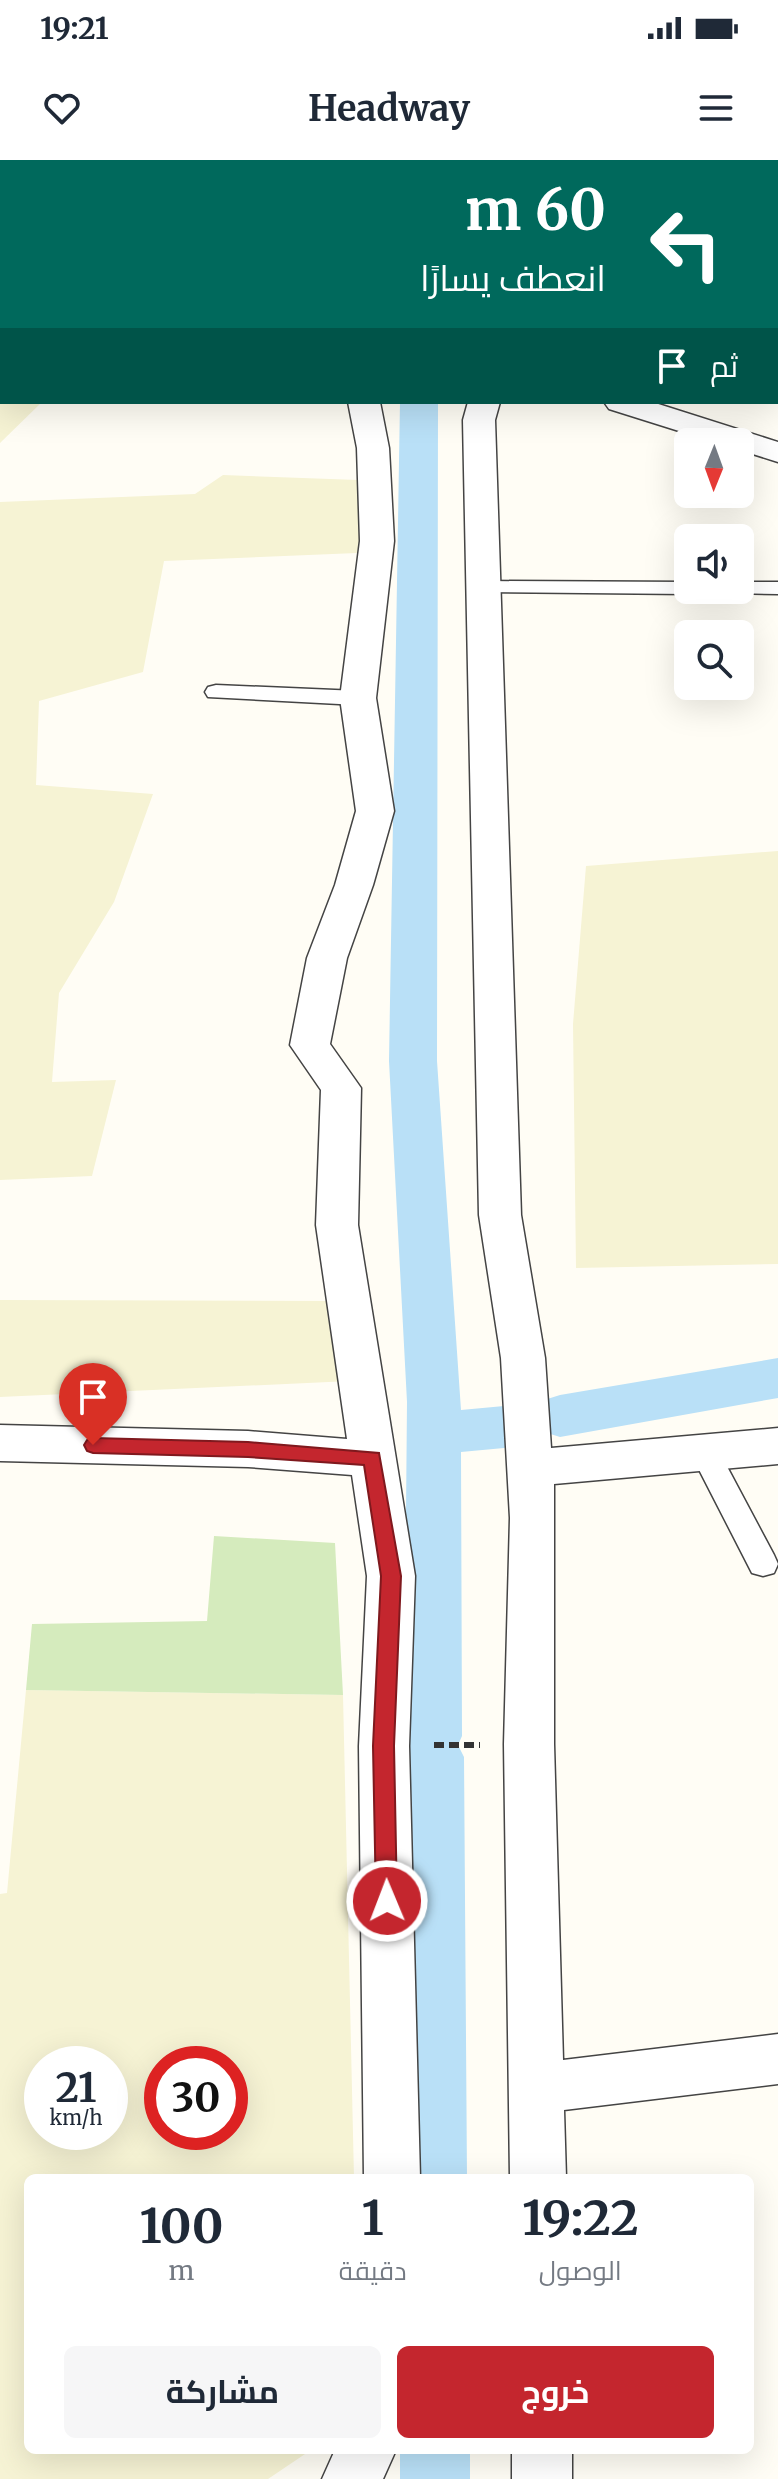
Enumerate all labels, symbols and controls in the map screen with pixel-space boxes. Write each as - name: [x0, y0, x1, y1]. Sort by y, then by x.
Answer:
- text: 19:21: [40, 9, 109, 47]
- icon: heart: [40, 86, 84, 130]
- text: Headway: [308, 86, 470, 131]
- icon: menu: [694, 86, 738, 130]
- text: 60 m: [465, 175, 606, 245]
- icon: left: [634, 192, 738, 296]
- text: انعطف يسارًا: [420, 256, 606, 301]
- icon: arrive: [650, 344, 694, 388]
- text: ثم: [710, 347, 738, 385]
- north arrow: [674, 428, 754, 508]
- map controls: [674, 428, 754, 700]
- button: sound: [674, 524, 754, 604]
- button: search: [674, 620, 754, 700]
- pin: [59, 1363, 127, 1445]
- icon: arrive: [71, 1375, 115, 1419]
- position arrow: [345, 1859, 429, 1943]
- speed limit sign: 30: [144, 2046, 248, 2150]
- text: 21: [56, 2063, 96, 2113]
- text: km/h: [50, 2105, 102, 2130]
- text: 1: [362, 2188, 384, 2248]
- text: 19:22: [522, 2188, 639, 2248]
- text: 100: [139, 2196, 223, 2256]
- text: m: [169, 2254, 194, 2287]
- text: دقيقة: [339, 2254, 407, 2287]
- text: الوصول: [539, 2254, 622, 2287]
- button: مشاركة: [64, 2346, 381, 2438]
- button: خروج: [397, 2346, 714, 2438]

